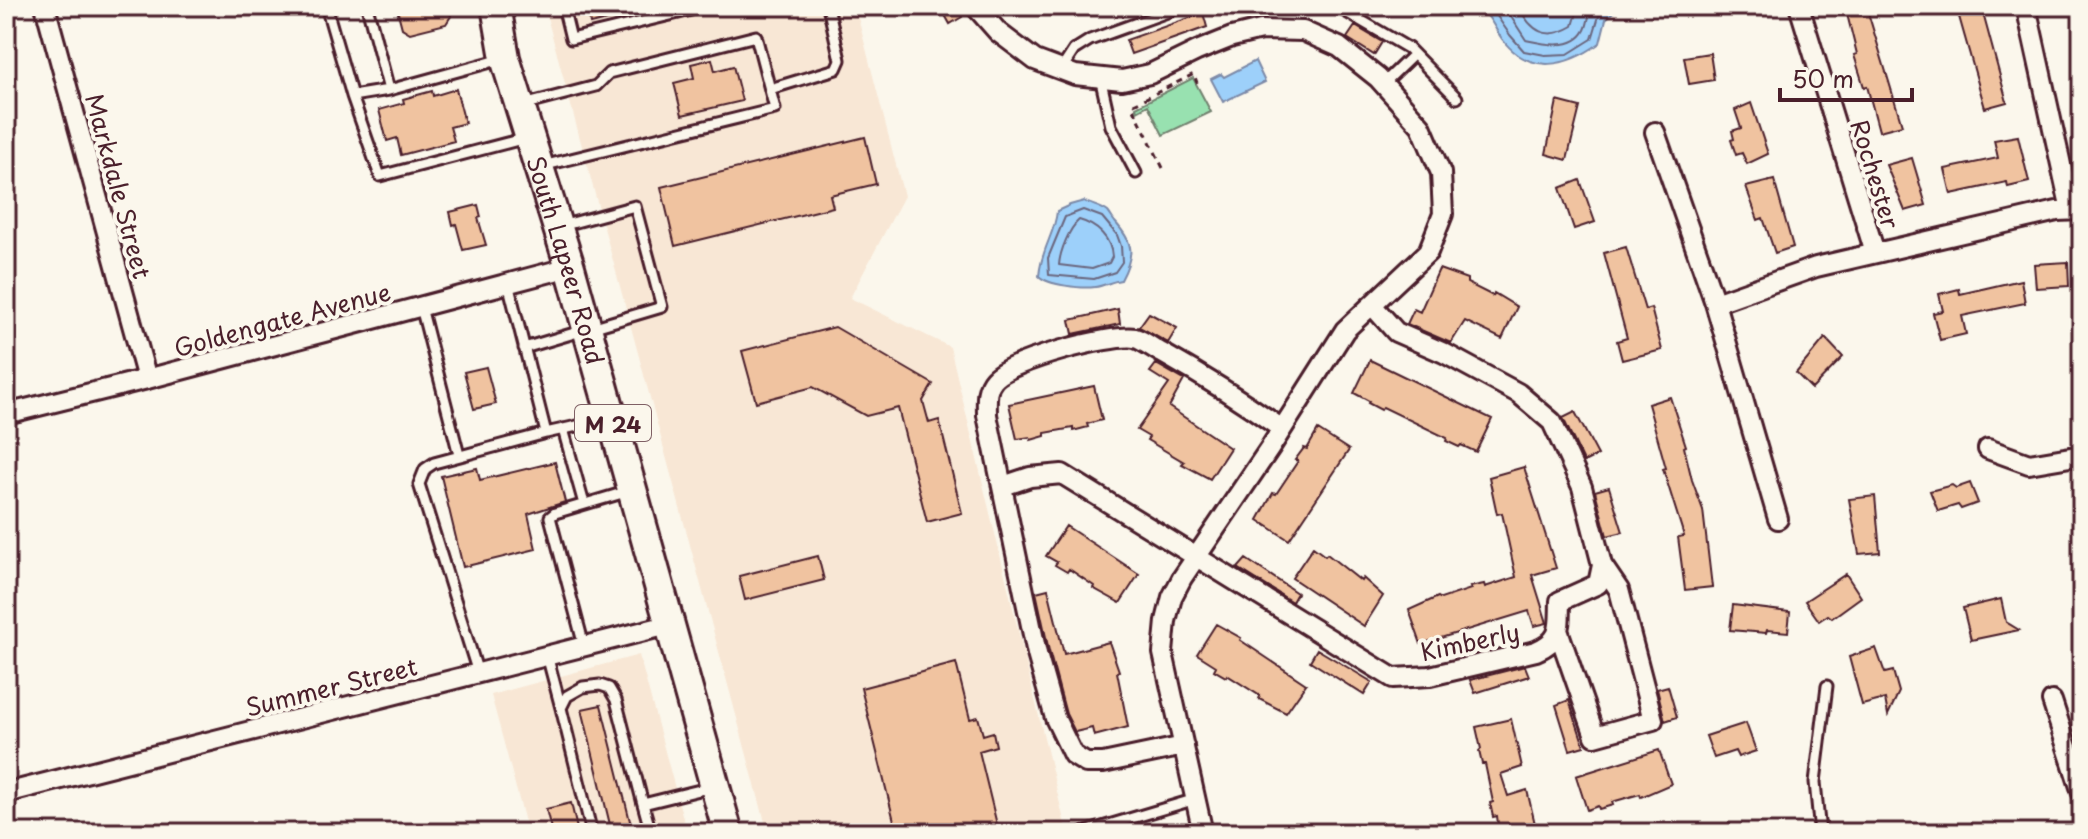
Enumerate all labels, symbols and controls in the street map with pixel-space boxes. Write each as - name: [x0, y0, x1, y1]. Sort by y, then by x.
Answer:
- scale bar: [1780, 52, 1912, 102]
- text: 50 m: [1792, 60, 1854, 96]
- street label: Markdale Street: [77, 90, 161, 283]
- street label: Rochester: [1842, 115, 1910, 234]
- street label: South Lapeer Road: [519, 151, 614, 368]
- street label: Goldengate Avenue: [170, 273, 394, 365]
- road number: M 24: [575, 405, 651, 441]
- street label: Kimberly: [1417, 613, 1523, 669]
- street label: Summer Street: [241, 647, 421, 725]

